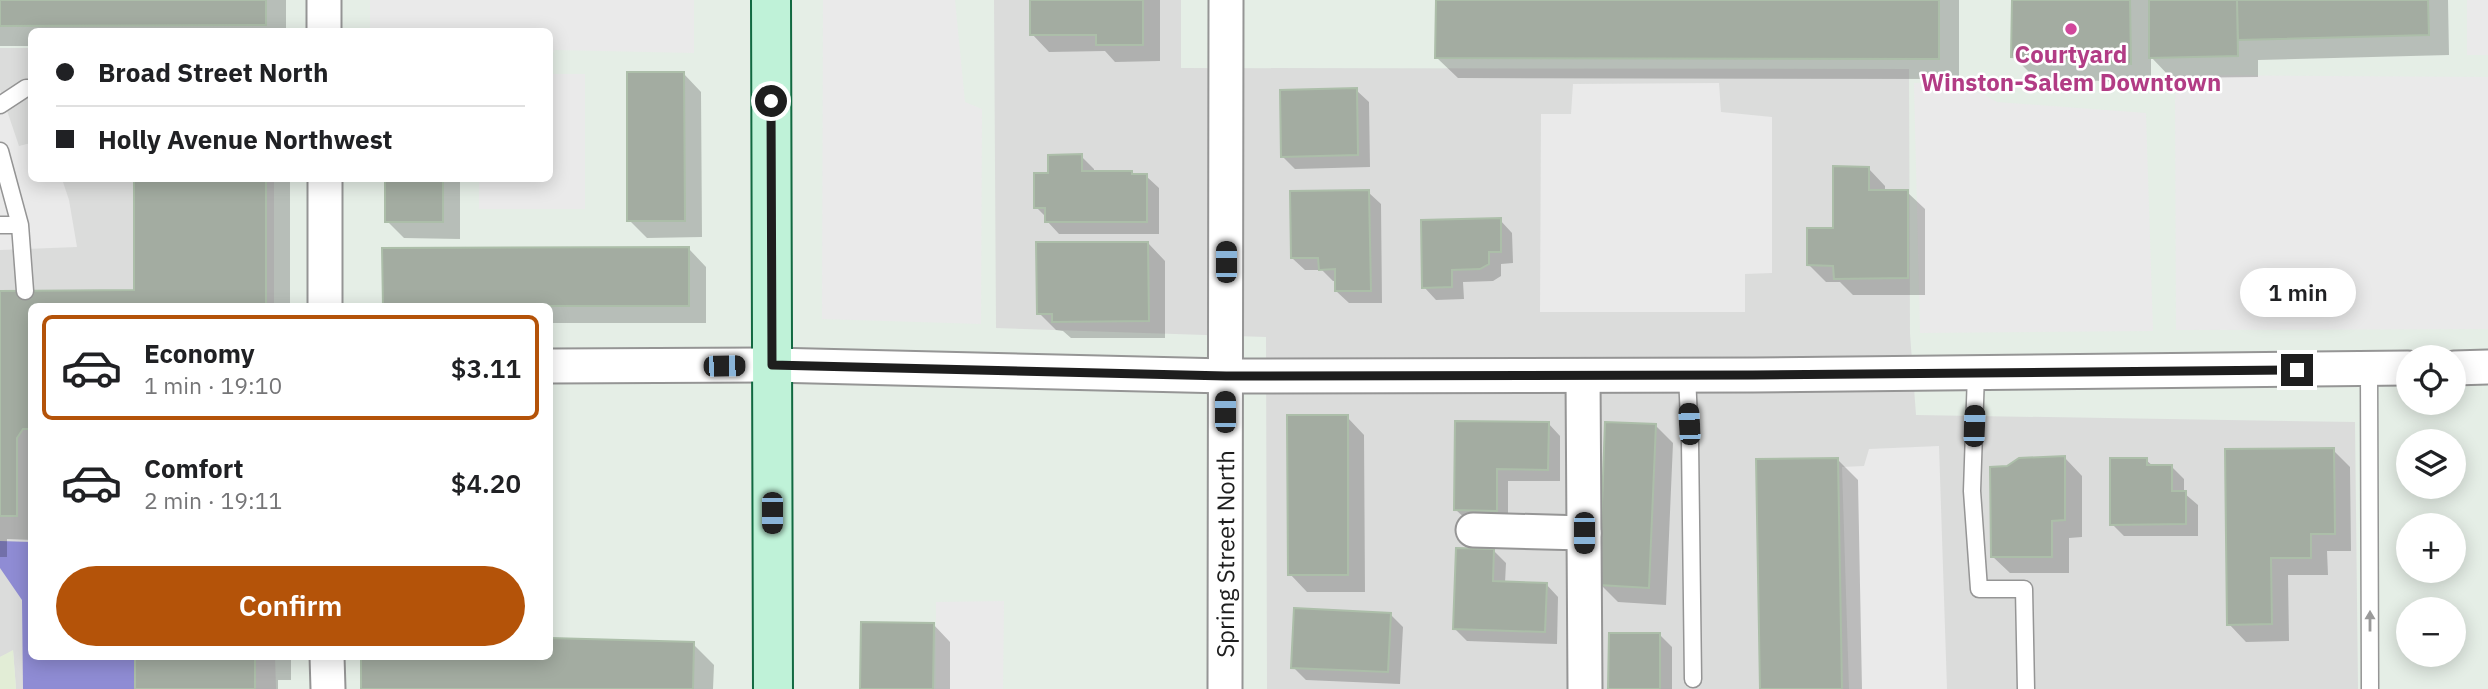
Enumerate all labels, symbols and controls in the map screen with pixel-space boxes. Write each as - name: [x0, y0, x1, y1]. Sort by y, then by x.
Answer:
- marker: Courtyard Winston-Salem Downtown: [2063, 21, 2079, 37]
- place label: Courtyard Winston-Salem Downtown: [1921, 38, 2221, 98]
- text: Broad Street North: [98, 55, 328, 89]
- route start: [755, 85, 787, 117]
- text: Holly Avenue Northwest: [98, 122, 393, 156]
- car: [1216, 241, 1237, 283]
- callout: 1 min: [2239, 268, 2355, 318]
- text: 1 min: [2268, 277, 2328, 307]
- icon: car: [60, 336, 123, 399]
- text: Economy: [144, 336, 255, 370]
- map controls: [2396, 345, 2466, 667]
- button: locate: [2396, 345, 2466, 415]
- text: $3.11: [451, 351, 521, 385]
- route end: [2281, 354, 2313, 386]
- car: [703, 355, 746, 377]
- text: 1 min · 19:10: [144, 370, 282, 400]
- car: [1215, 391, 1236, 433]
- car: [1678, 402, 1701, 446]
- car: [1963, 405, 1986, 447]
- button: layers: [2396, 429, 2466, 499]
- street label: Spring Street North: [1209, 450, 1241, 658]
- icon: car: [60, 451, 123, 514]
- text: Comfort: [144, 451, 243, 485]
- text: $4.20: [451, 466, 521, 500]
- text: 2 min · 19:11: [144, 485, 282, 515]
- car: [762, 492, 783, 534]
- car: [1574, 512, 1595, 554]
- button: +: [2396, 513, 2466, 583]
- button: Confirm: [56, 566, 525, 646]
- button: −: [2396, 597, 2466, 667]
- one-way arrow: [2364, 610, 2376, 632]

